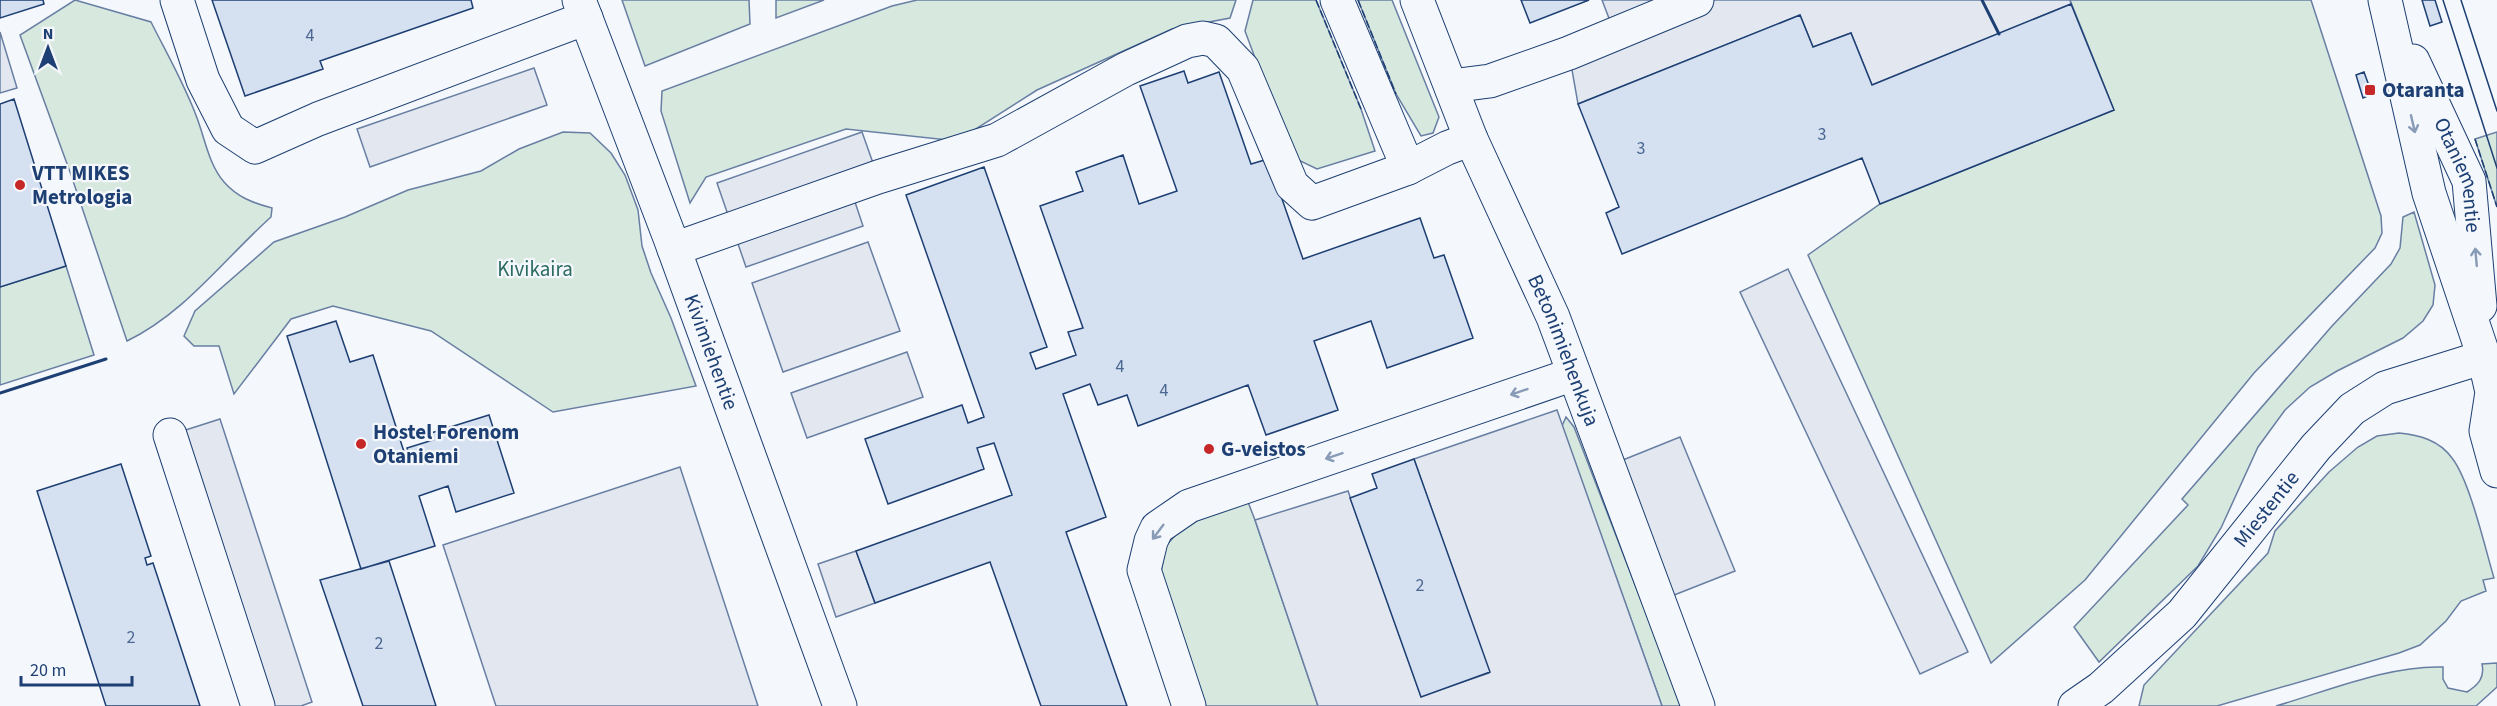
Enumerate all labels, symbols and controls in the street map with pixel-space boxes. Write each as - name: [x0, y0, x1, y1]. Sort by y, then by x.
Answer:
- north arrow: [18, 18, 78, 78]
- text: N: [43, 23, 53, 45]
- house number: 4: [306, 23, 315, 48]
- place label: Otaranta: [2382, 75, 2465, 105]
- marker: Otaranta: [2363, 83, 2377, 97]
- street label: Otaniementie: [2426, 112, 2488, 234]
- one-way arrow: [2408, 114, 2420, 133]
- house number: 3: [1818, 122, 1827, 147]
- house number: 3: [1637, 136, 1646, 161]
- place label: VTT MIKES Metrologia: [31, 158, 132, 212]
- marker: VTT MIKES Metrologia: [13, 178, 27, 192]
- one-way arrow: [2470, 248, 2481, 268]
- park label: Kivikaira: [497, 254, 573, 284]
- street label: Betonimiehenkuja: [1520, 269, 1607, 430]
- street label: Kivimiehentie: [677, 290, 746, 414]
- house number: 4: [1116, 354, 1125, 379]
- house number: 4: [1160, 378, 1169, 403]
- one-way arrow: [1510, 388, 1529, 399]
- place label: Hostel Forenom Otaniemi: [373, 417, 519, 471]
- place label: G-veistos: [1221, 434, 1306, 464]
- marker: Hostel Forenom Otaniemi: [354, 437, 368, 451]
- marker: G-veistos: [1202, 442, 1216, 456]
- one-way arrow: [1325, 451, 1344, 462]
- street label: Miestentie: [2226, 464, 2306, 554]
- one-way arrow: [1151, 523, 1164, 539]
- house number: 2: [1416, 573, 1425, 598]
- house number: 2: [127, 625, 136, 650]
- house number: 2: [375, 631, 384, 656]
- scale bar: [21, 649, 132, 687]
- text: 20 m: [30, 658, 66, 683]

